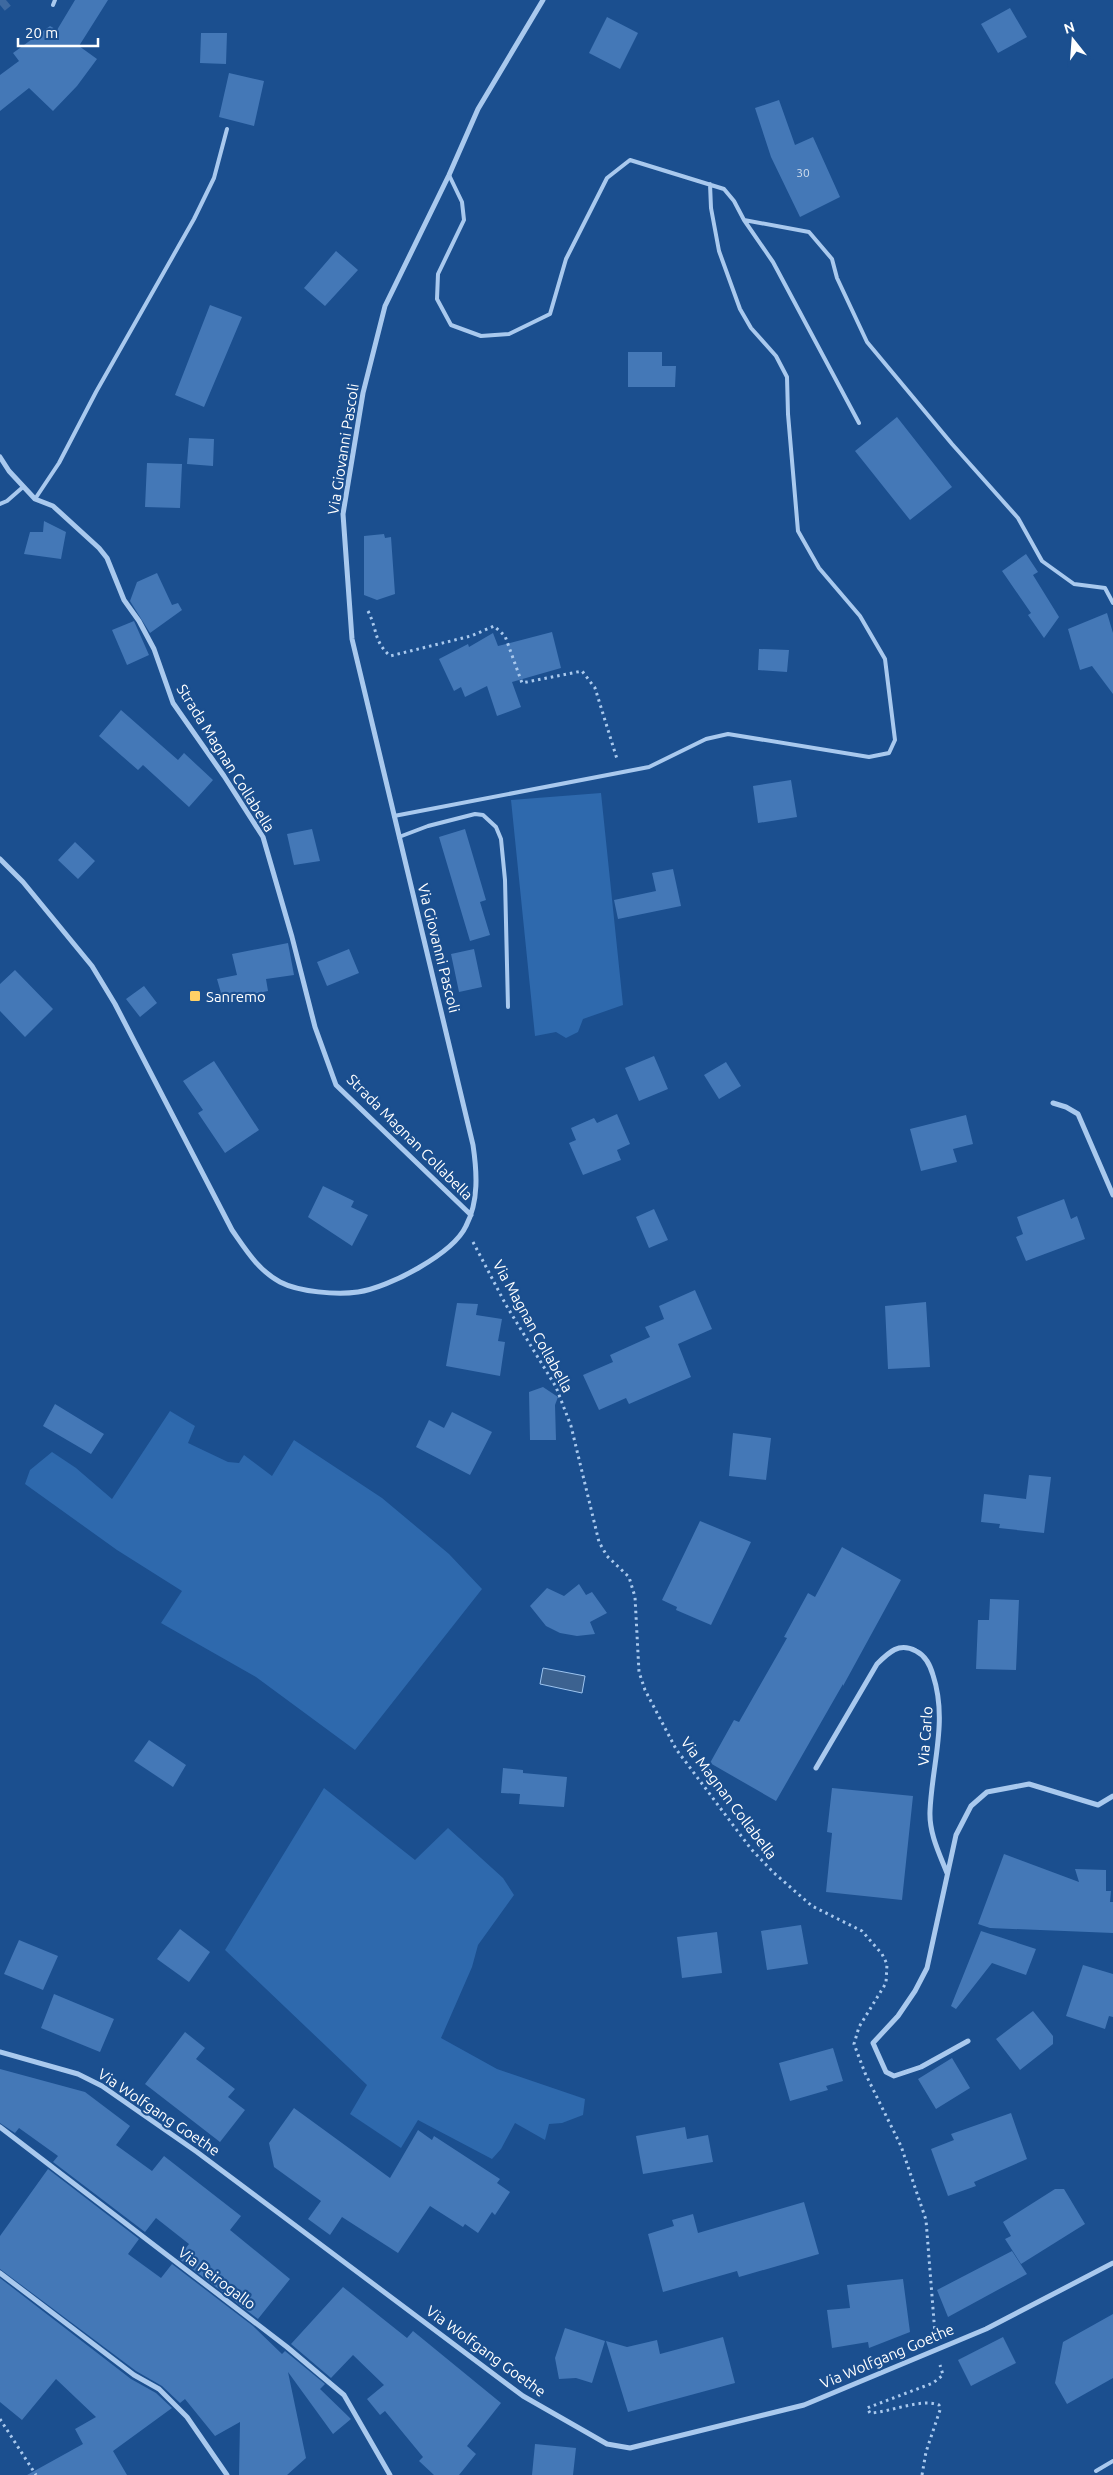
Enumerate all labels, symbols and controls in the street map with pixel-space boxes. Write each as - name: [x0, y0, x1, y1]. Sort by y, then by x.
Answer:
- scale bar: [18, 15, 98, 47]
- north arrow: [1048, 15, 1098, 65]
- text: N: [1062, 18, 1077, 37]
- text: 20 m: [25, 24, 58, 41]
- house number: 30: [796, 166, 810, 179]
- street label: Via Giovanni Pascoli: [324, 382, 362, 516]
- street label: Strada Magnan Collabella: [174, 681, 278, 835]
- street label: Via Giovanni Pascoli: [415, 882, 463, 1014]
- place label: Sanremo: [206, 988, 266, 1005]
- marker: Sanremo: [188, 989, 202, 1003]
- street label: Strada Magnan Collabella: [344, 1071, 476, 1203]
- street label: Via Magnan Collabella: [490, 1257, 576, 1395]
- street label: Via Carlo: [914, 1705, 936, 1767]
- street label: Via Magnan Collabella: [677, 1734, 781, 1862]
- street label: Via Wolfgang Goethe: [95, 2065, 223, 2159]
- street label: Via Peirogallo: [175, 2243, 259, 2313]
- street label: Via Wolfgang Goethe: [423, 2302, 549, 2400]
- street label: Via Wolfgang Goethe: [818, 2320, 956, 2392]

